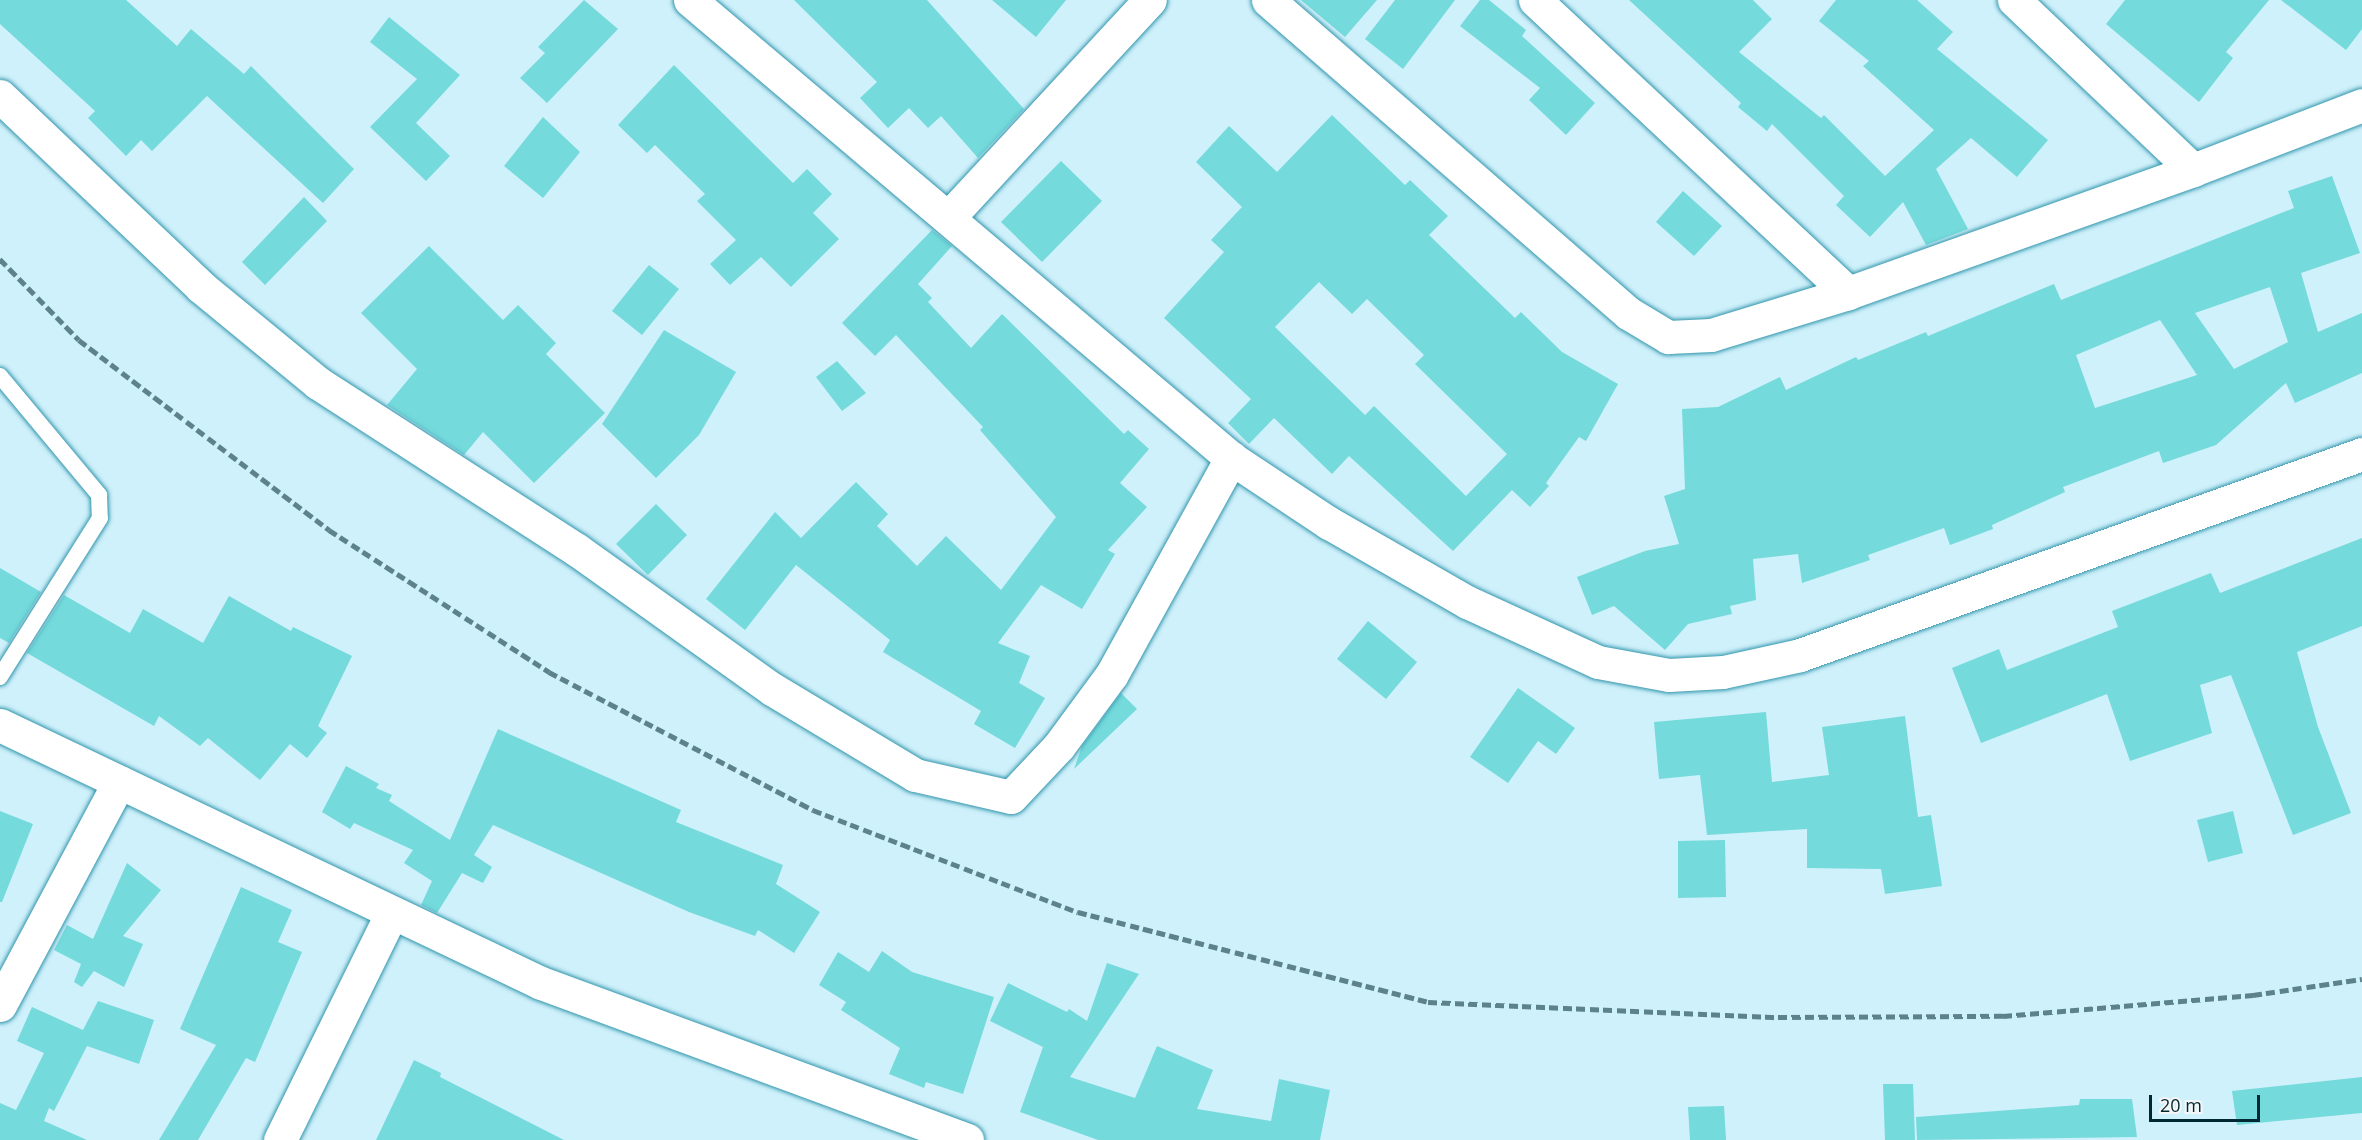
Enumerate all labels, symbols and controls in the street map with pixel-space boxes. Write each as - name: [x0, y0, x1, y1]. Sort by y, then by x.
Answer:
- scale bar: [2152, 1083, 2263, 1121]
- text: 20 m: [2160, 1093, 2202, 1117]

